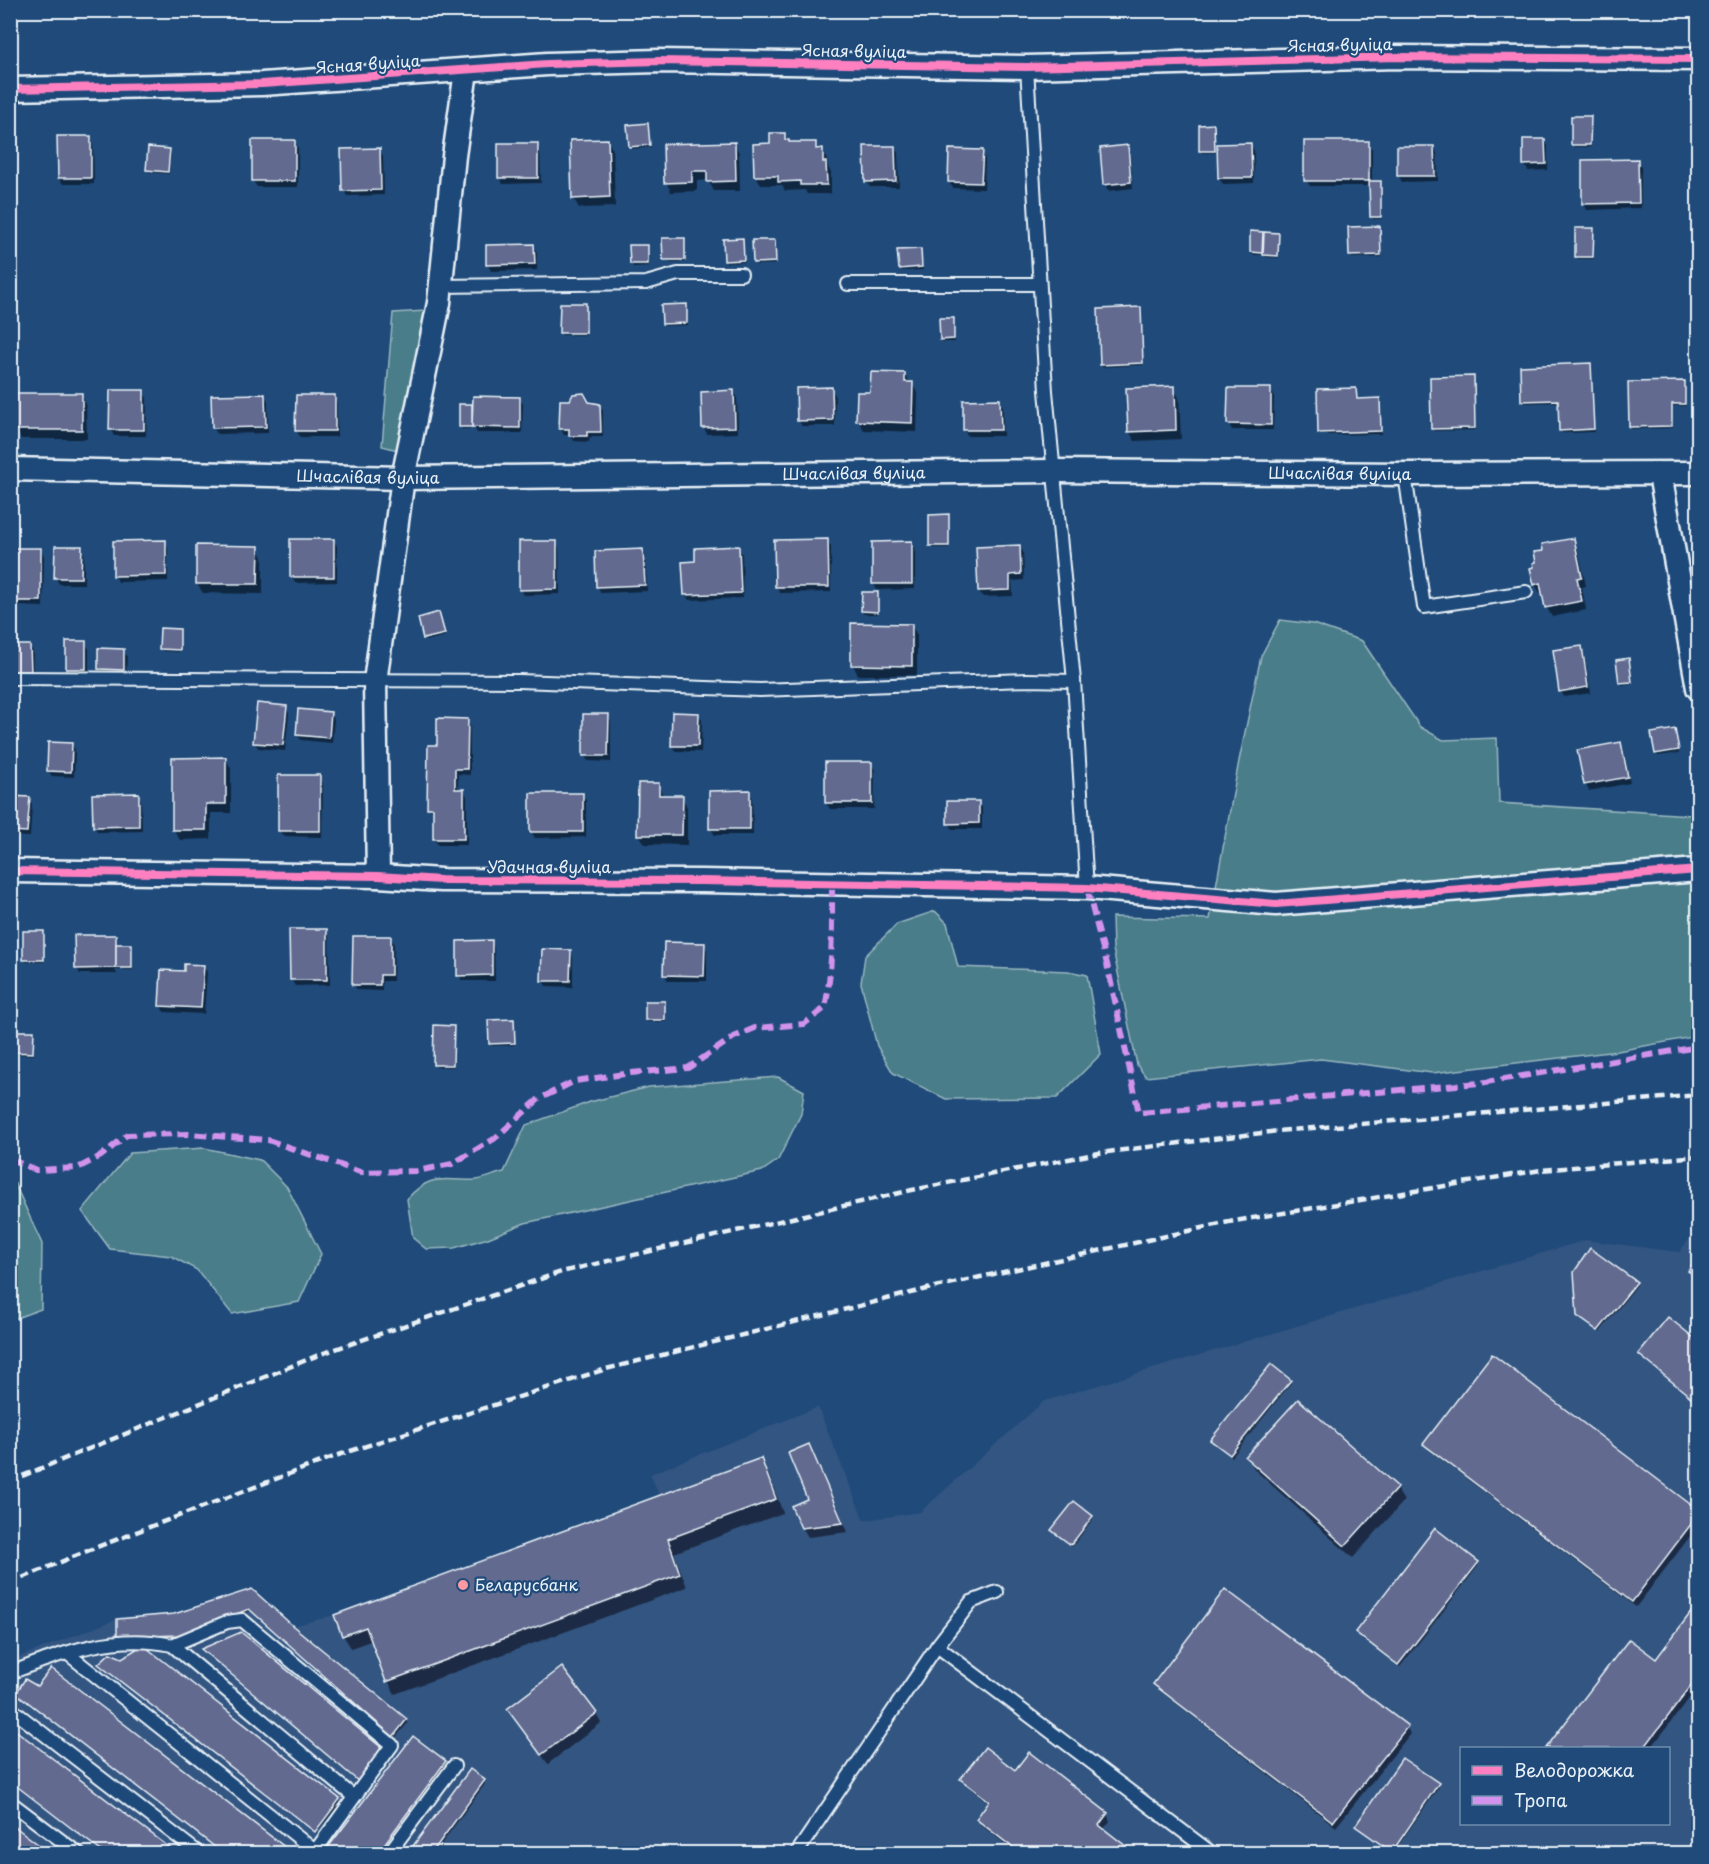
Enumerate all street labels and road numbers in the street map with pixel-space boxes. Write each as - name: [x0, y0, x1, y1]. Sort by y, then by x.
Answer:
- street label: Ясная вуліца: [1287, 31, 1393, 57]
- street label: Ясная вуліца: [801, 37, 907, 63]
- street label: Ясная вуліца: [315, 47, 421, 79]
- street label: Шчаслівая вуліца: [782, 459, 926, 485]
- street label: Шчаслівая вуліца: [1268, 460, 1412, 485]
- street label: Шчаслівая вуліца: [296, 463, 440, 489]
- street label: Удачная вуліца: [487, 854, 611, 878]

